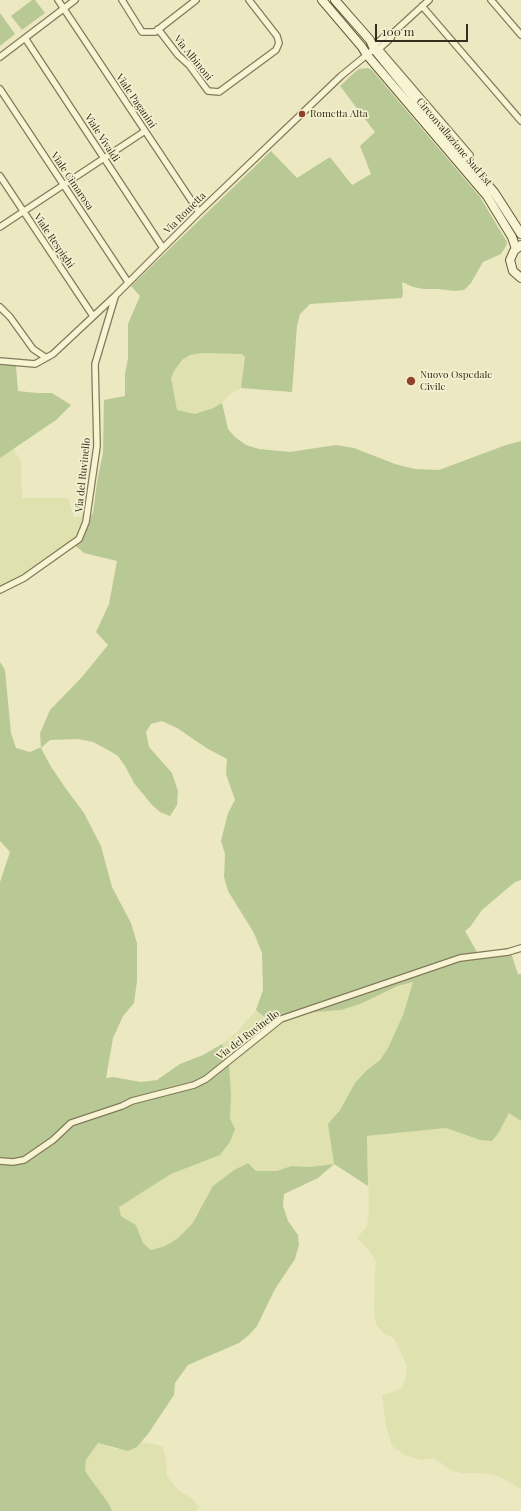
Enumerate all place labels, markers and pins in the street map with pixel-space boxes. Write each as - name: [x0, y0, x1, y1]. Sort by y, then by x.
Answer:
- place label: Rometta Alta: [310, 108, 368, 120]
- marker: Rometta Alta: [297, 109, 307, 119]
- place label: Nuovo Ospedale Civile: [420, 369, 492, 392]
- marker: Nuovo Ospedale Civile: [405, 375, 417, 387]

